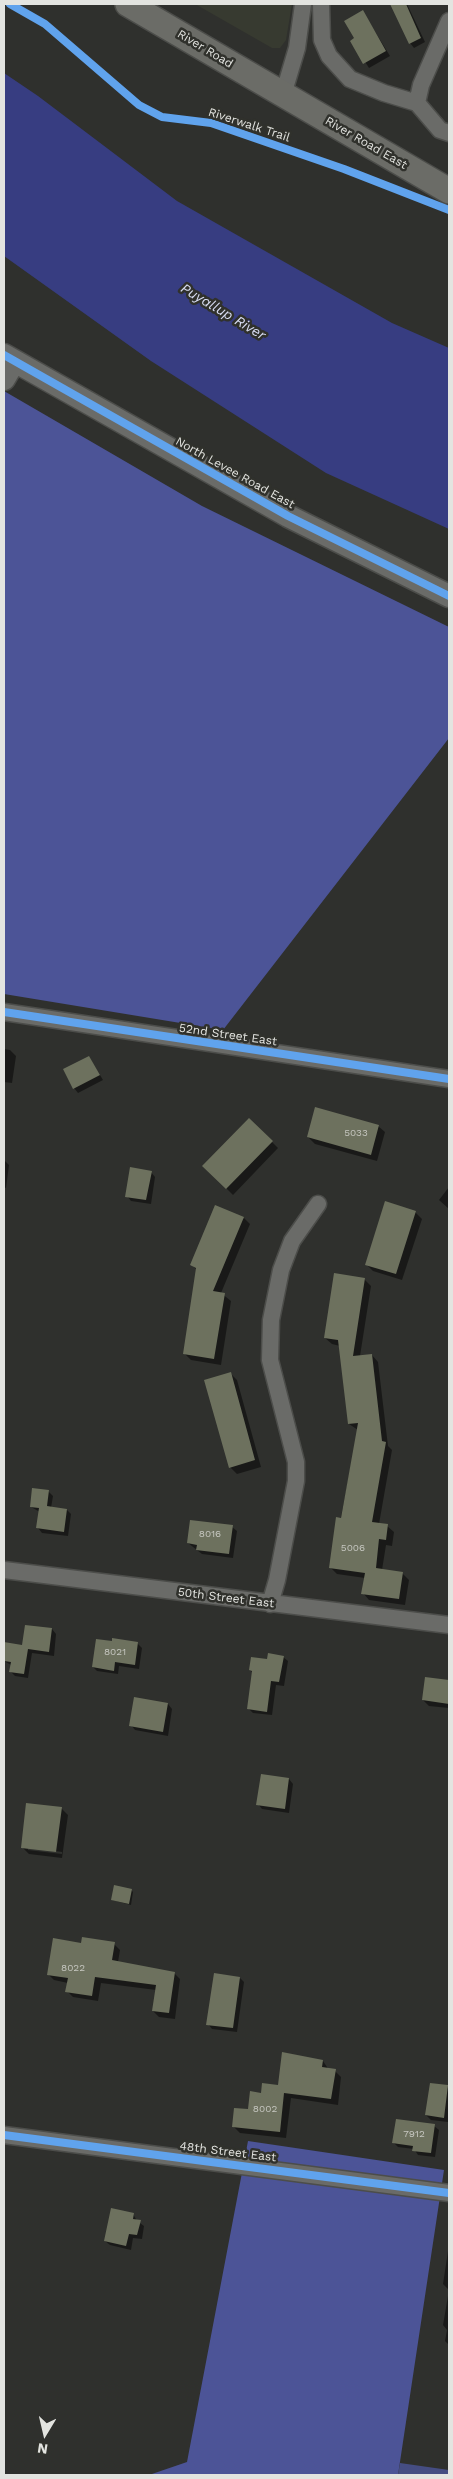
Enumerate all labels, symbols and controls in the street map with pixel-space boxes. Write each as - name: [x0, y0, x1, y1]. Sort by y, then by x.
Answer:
- street label: River Road: [174, 27, 236, 71]
- street label: Riverwalk Trail: [206, 105, 292, 145]
- street label: River Road East: [322, 114, 410, 172]
- water label: Puyallup River: [177, 280, 269, 344]
- street label: North Levee Road East: [173, 434, 297, 512]
- street label: 52nd Street East: [178, 1021, 278, 1049]
- house number: 5033: [344, 1127, 368, 1139]
- house number: 8016: [199, 1528, 221, 1540]
- house number: 5006: [341, 1542, 365, 1554]
- street label: 50th Street East: [177, 1585, 275, 1611]
- house number: 8021: [104, 1646, 126, 1658]
- house number: 8022: [61, 1962, 85, 1974]
- house number: 8002: [253, 2103, 277, 2115]
- house number: 7912: [403, 2128, 425, 2140]
- street label: 48th Street East: [179, 2139, 277, 2165]
- north arrow: [20, 2409, 70, 2459]
- text: N: [36, 2440, 49, 2458]

